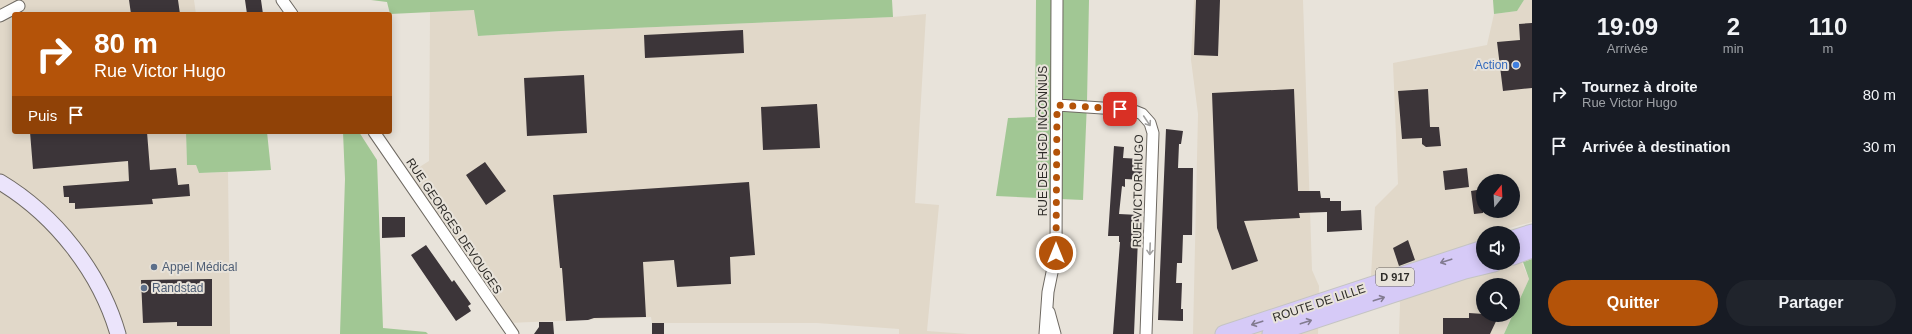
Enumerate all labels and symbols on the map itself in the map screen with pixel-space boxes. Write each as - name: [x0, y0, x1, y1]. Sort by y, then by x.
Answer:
- place label: Action: [1475, 58, 1508, 72]
- marker: Action: [1511, 60, 1521, 70]
- street label: RUE DES HGD INCONNUS: [1036, 66, 1050, 216]
- pin: [1103, 92, 1137, 126]
- one-way arrow: [1143, 115, 1151, 126]
- street label: RUE VICTOR HUGO: [1130, 134, 1146, 248]
- street label: RUE GEORGES DEVOUGES: [403, 155, 505, 297]
- north arrow: [1476, 174, 1520, 218]
- position arrow: [1035, 232, 1077, 274]
- one-way arrow: [1146, 242, 1154, 255]
- one-way arrow: [1440, 258, 1453, 265]
- place label: Appel Médical: [162, 260, 237, 274]
- marker: Appel Médical: [149, 262, 159, 272]
- road number: D 917: [1376, 268, 1414, 286]
- place label: Randstad: [152, 281, 203, 295]
- street label: ROUTE DE LILLE: [1271, 281, 1367, 325]
- marker: Randstad: [139, 283, 149, 293]
- one-way arrow: [1372, 294, 1384, 302]
- one-way arrow: [1300, 318, 1312, 326]
- one-way arrow: [1251, 320, 1264, 327]

